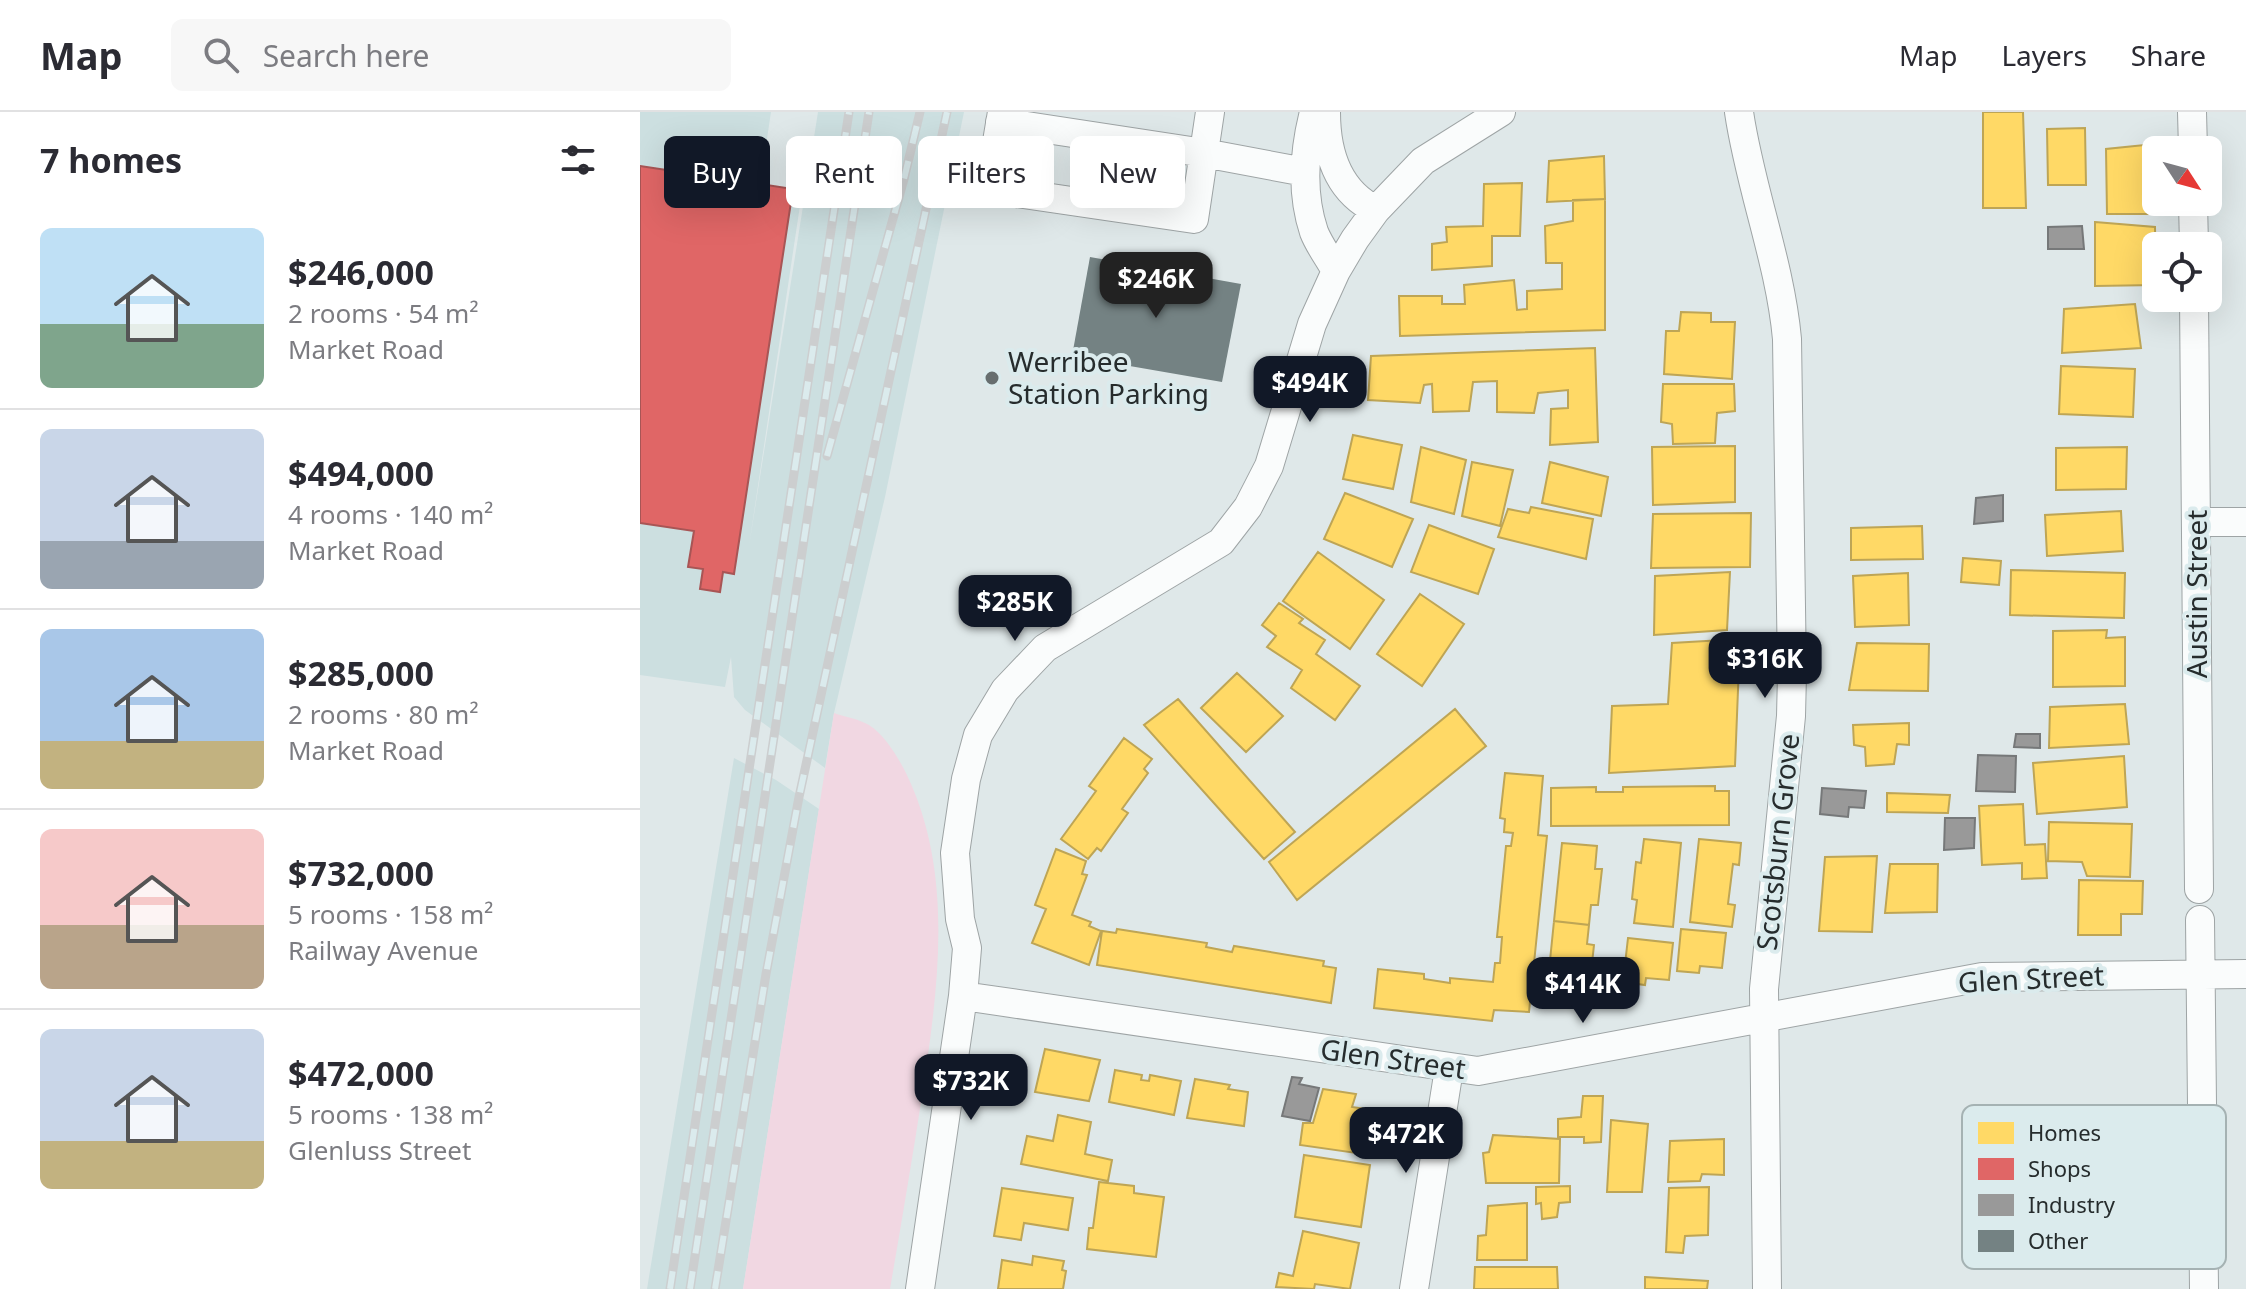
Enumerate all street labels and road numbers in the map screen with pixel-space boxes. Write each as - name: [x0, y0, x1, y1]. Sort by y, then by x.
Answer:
- street label: Austin Street: [2177, 510, 2215, 678]
- street label: Scotsburn Grove: [1747, 732, 1807, 952]
- street label: Glen Street: [1957, 955, 2105, 1001]
- street label: Glen Street: [1318, 1029, 1468, 1087]

